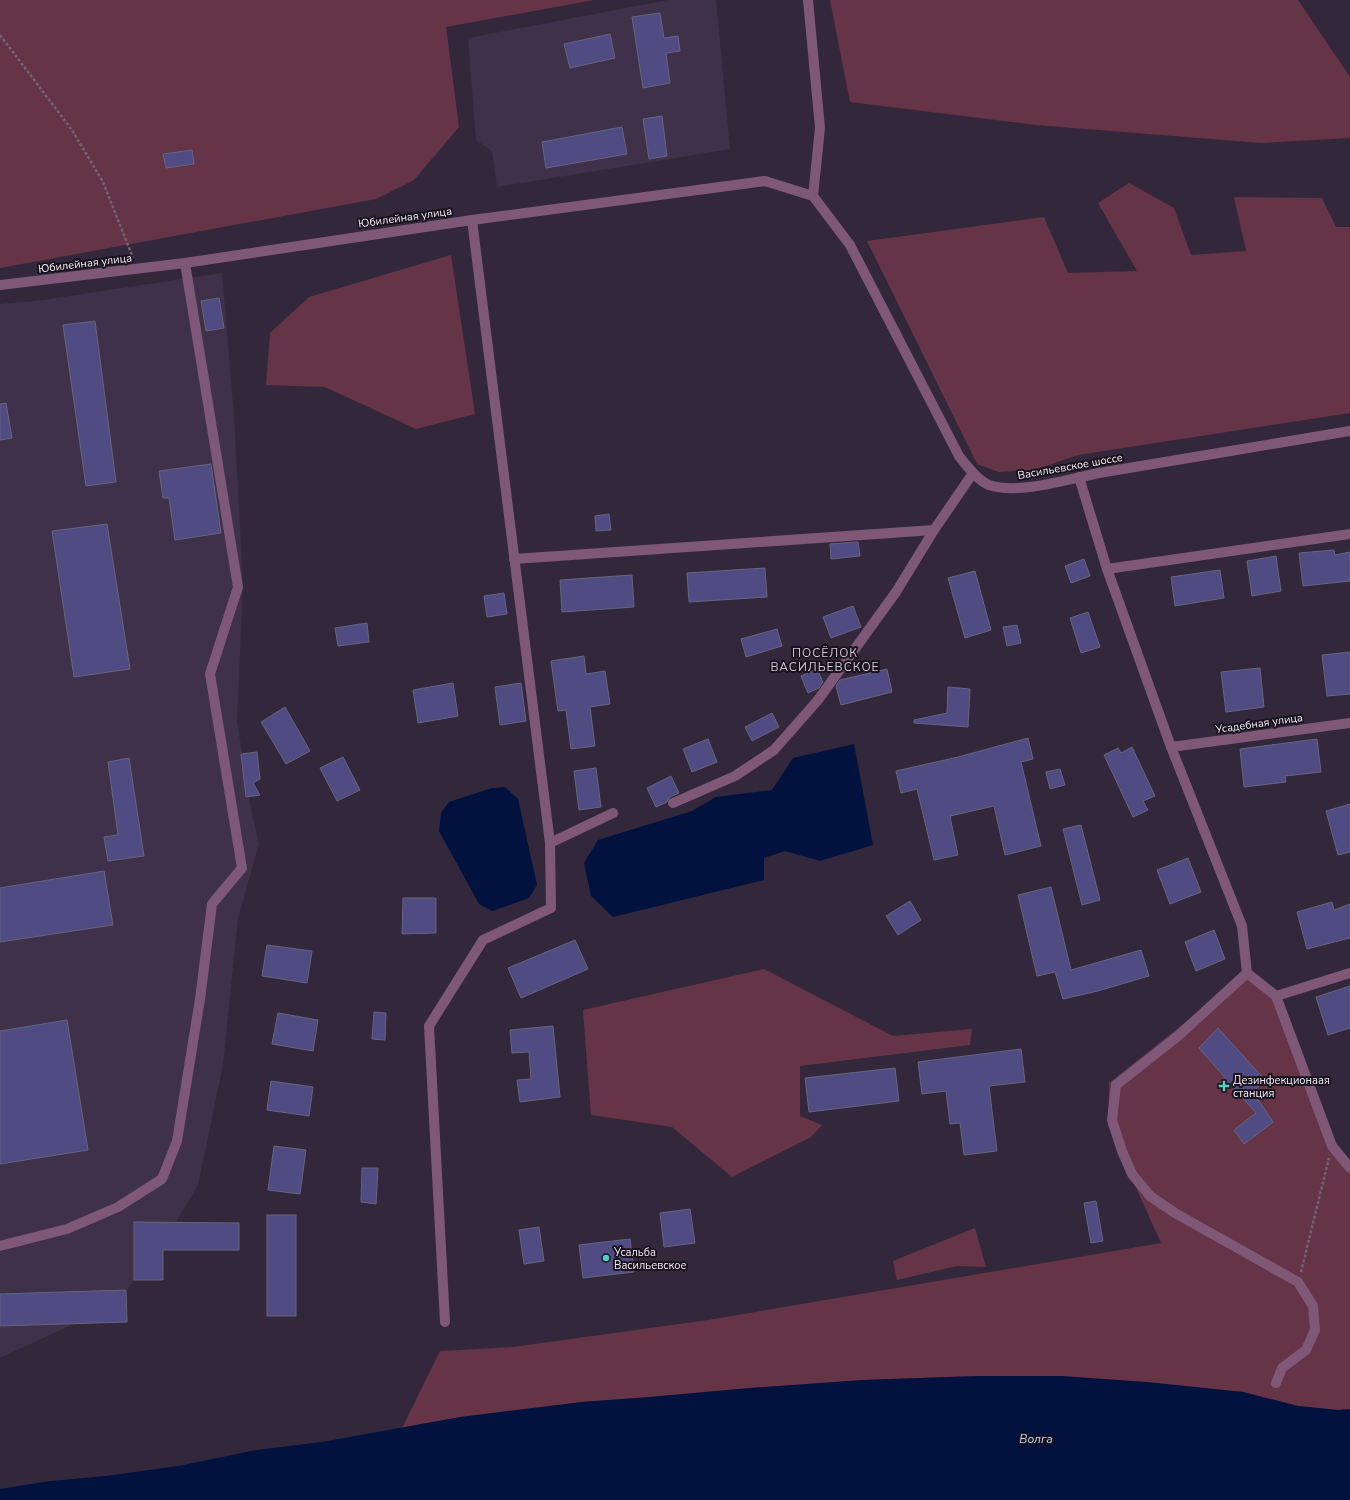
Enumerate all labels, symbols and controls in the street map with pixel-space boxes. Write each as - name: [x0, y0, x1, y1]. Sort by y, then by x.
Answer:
- street label: Юбилейная улица: [357, 203, 453, 231]
- street label: Юбилейная улица: [37, 250, 133, 277]
- street label: Васильевское шоссе: [1016, 450, 1124, 483]
- district label: ПОСЁЛОК ВАСИЛЬЕВСКОЕ: [770, 645, 880, 675]
- street label: Усадебная улица: [1213, 710, 1304, 737]
- place label: Дезинфекционаая станция: [1233, 1073, 1330, 1101]
- marker: Дезинфекционаая станция: [1218, 1080, 1230, 1092]
- place label: Усальба Васильевское: [613, 1245, 686, 1273]
- marker: Усальба Васильевское: [601, 1253, 611, 1263]
- water label: Волга: [1019, 1431, 1053, 1447]

